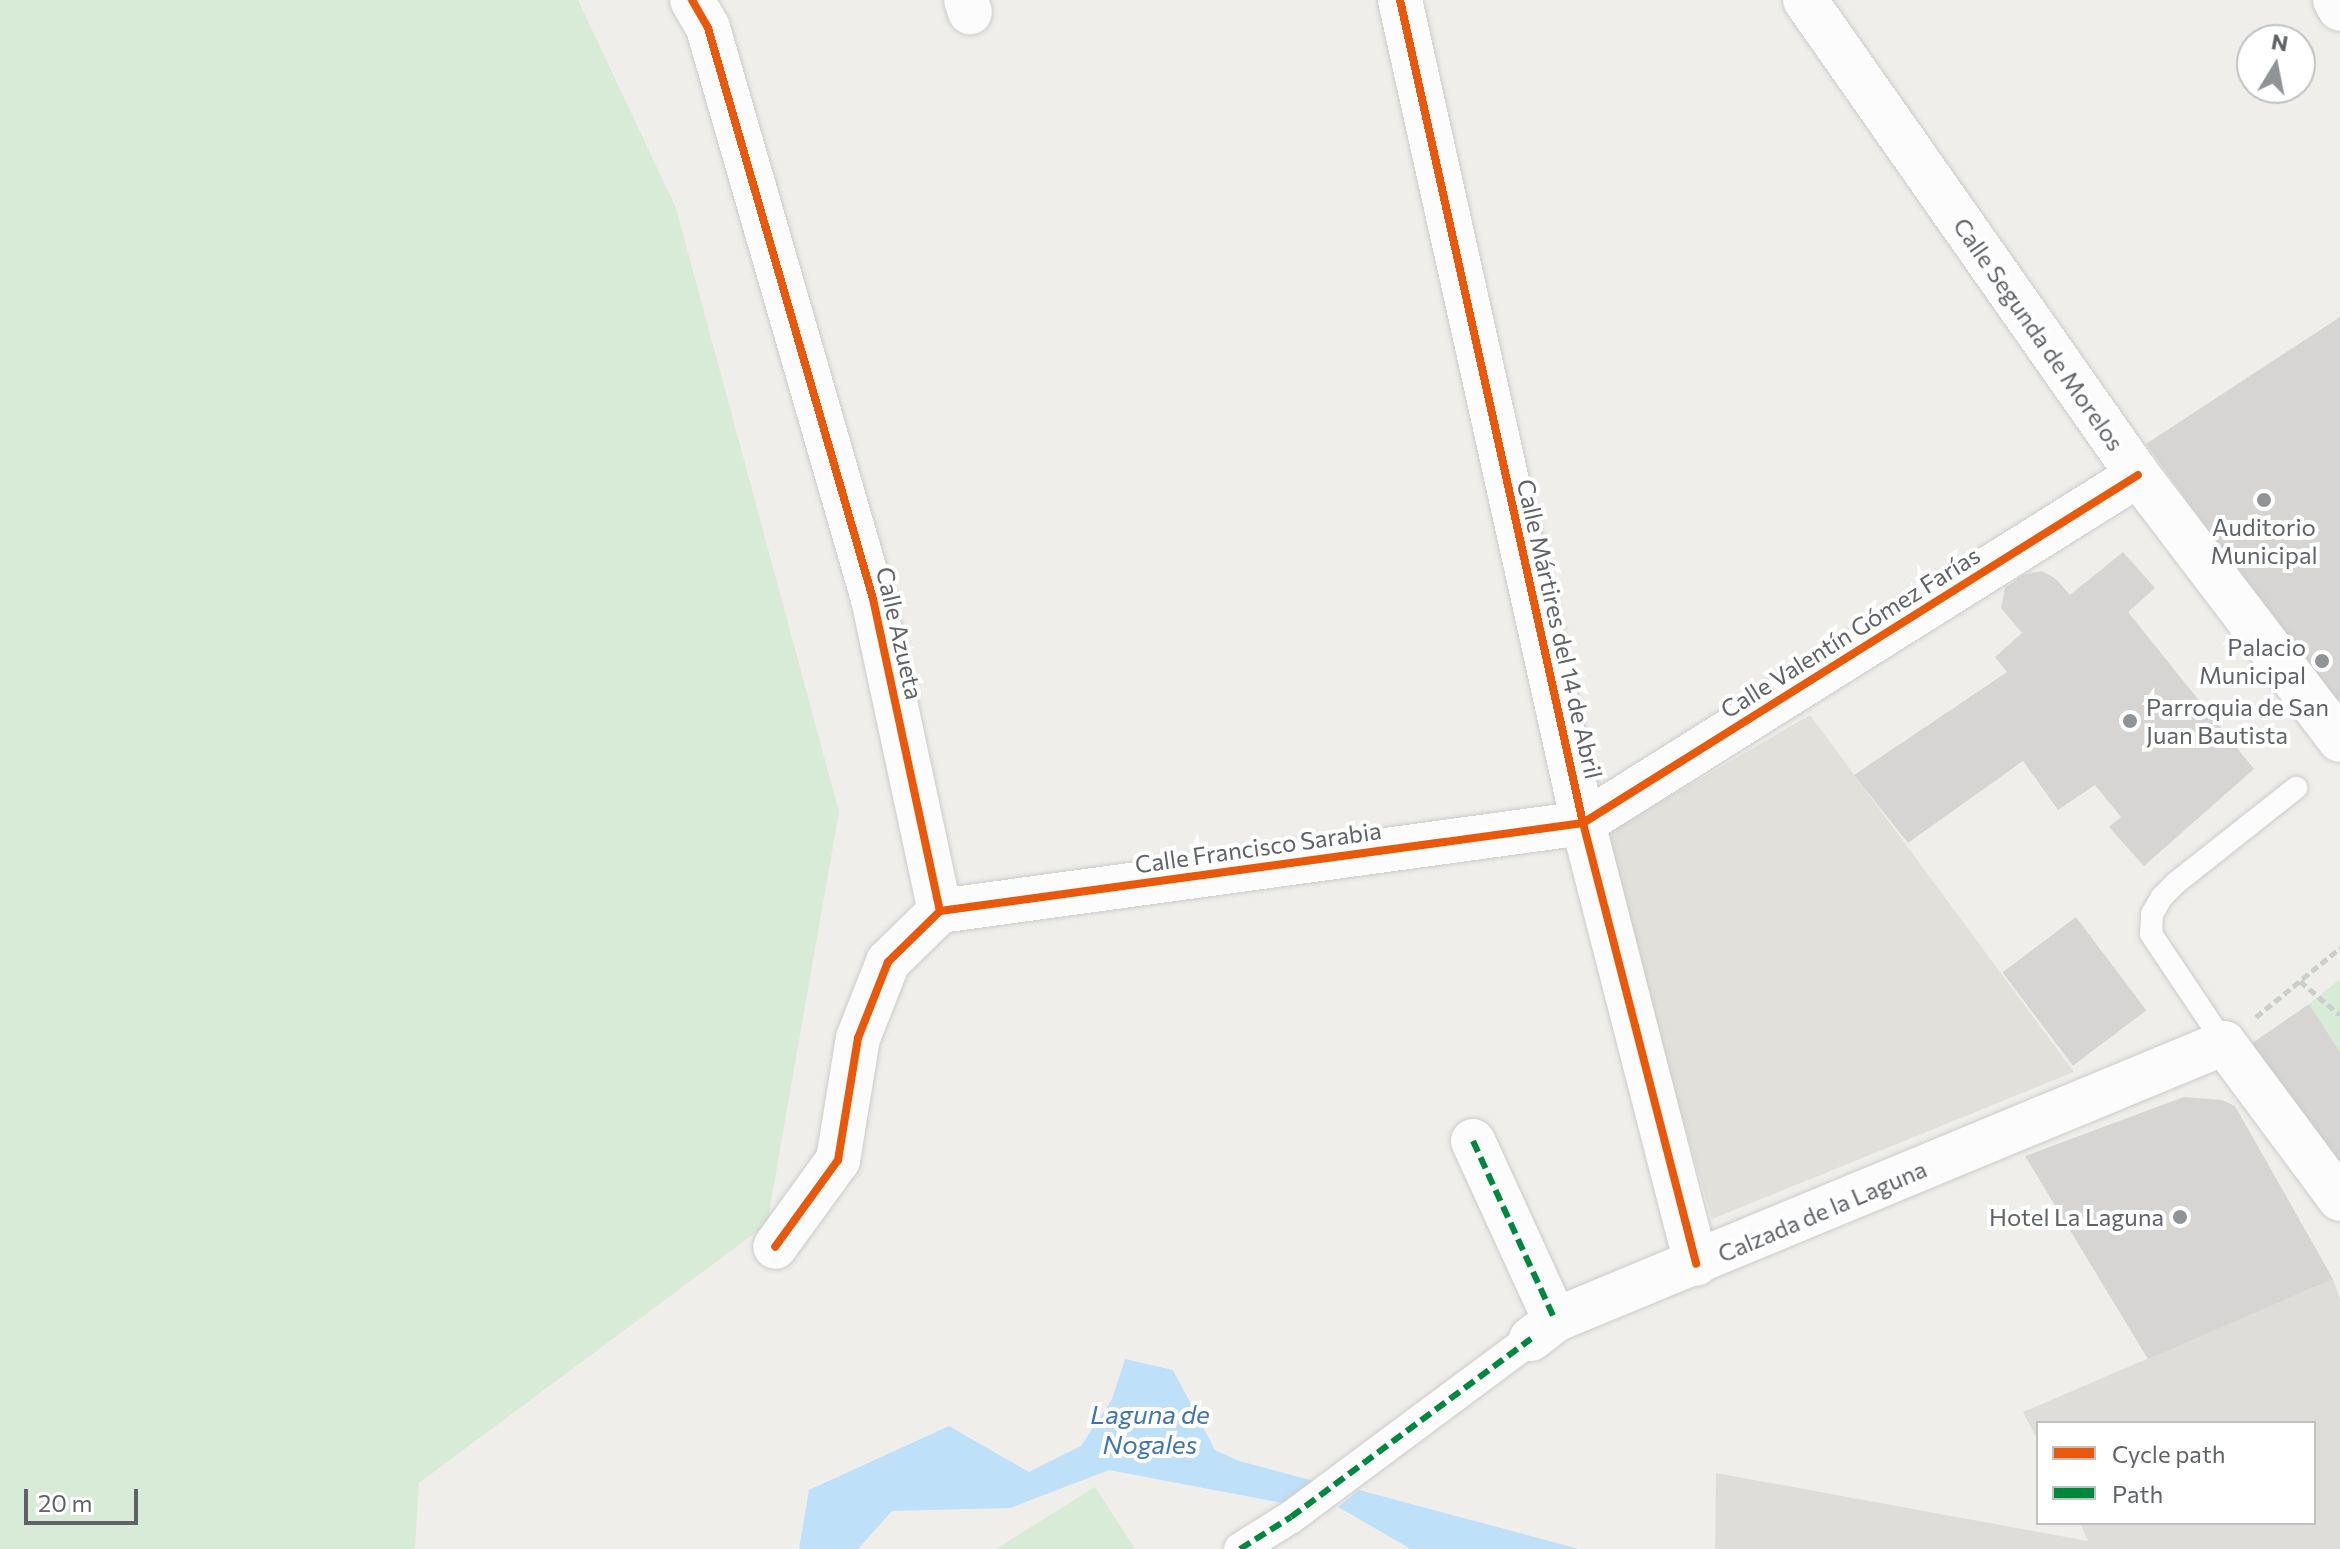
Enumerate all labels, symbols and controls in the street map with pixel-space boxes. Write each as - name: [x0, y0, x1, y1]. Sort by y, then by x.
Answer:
- north arrow: [2236, 24, 2316, 104]
- text: N: [2269, 27, 2290, 57]
- street label: Calle Segunda de Morelos: [1948, 212, 2130, 456]
- street label: Calle Mártires del 14 de Abril: [1511, 476, 1609, 782]
- marker: Auditorio Municipal: [2255, 491, 2273, 509]
- place label: Auditorio Municipal: [2210, 513, 2318, 569]
- street label: Calle Valentín Gómez Farías: [1715, 540, 1985, 724]
- street label: Calle Azueta: [871, 564, 929, 702]
- place label: Palacio Municipal: [2199, 633, 2306, 689]
- marker: Palacio Municipal: [2313, 652, 2331, 670]
- place label: Parroquia de San Juan Bautista: [2146, 693, 2329, 749]
- marker: Parroquia de San Juan Bautista: [2121, 712, 2139, 730]
- street label: Calle Francisco Sarabia: [1133, 815, 1383, 879]
- street label: Calzada de la Laguna: [1713, 1154, 1931, 1268]
- place label: Hotel La Laguna: [1989, 1203, 2164, 1231]
- marker: Hotel La Laguna: [2171, 1208, 2189, 1226]
- water label: Laguna de Nogales: [1090, 1398, 1210, 1460]
- legend: [2036, 1421, 2316, 1525]
- text: Cycle path: [2112, 1439, 2226, 1468]
- scale bar: [28, 1473, 142, 1523]
- text: Path: [2112, 1479, 2163, 1508]
- text: 20 m: [38, 1488, 92, 1517]

